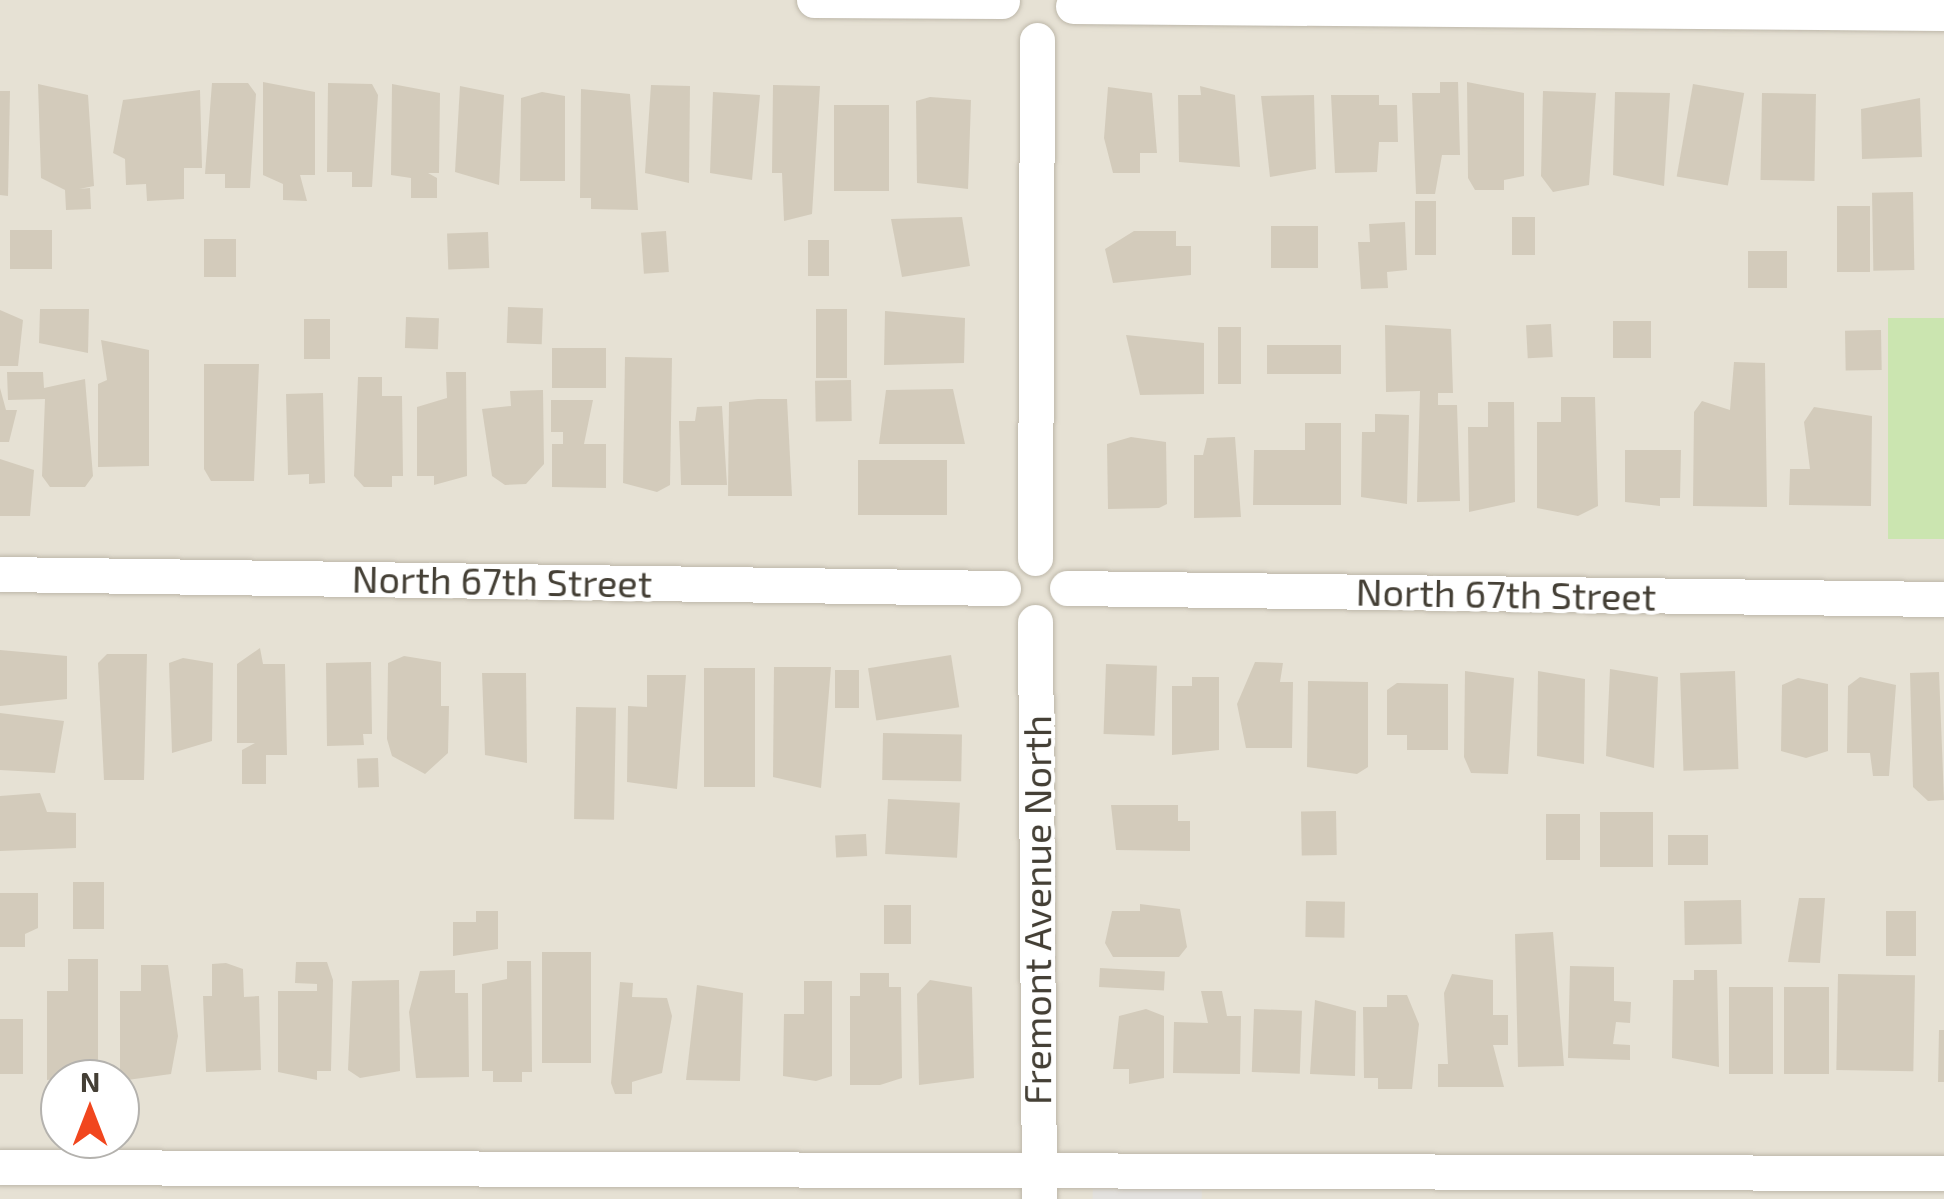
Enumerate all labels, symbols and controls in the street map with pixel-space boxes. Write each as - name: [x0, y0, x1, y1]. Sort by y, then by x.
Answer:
- street label: North 67th Street: [351, 556, 653, 606]
- street label: North 67th Street: [1355, 569, 1657, 619]
- street label: Fremont Avenue North: [1014, 715, 1060, 1105]
- north arrow: [40, 1059, 140, 1159]
- text: N: [80, 1064, 100, 1098]

